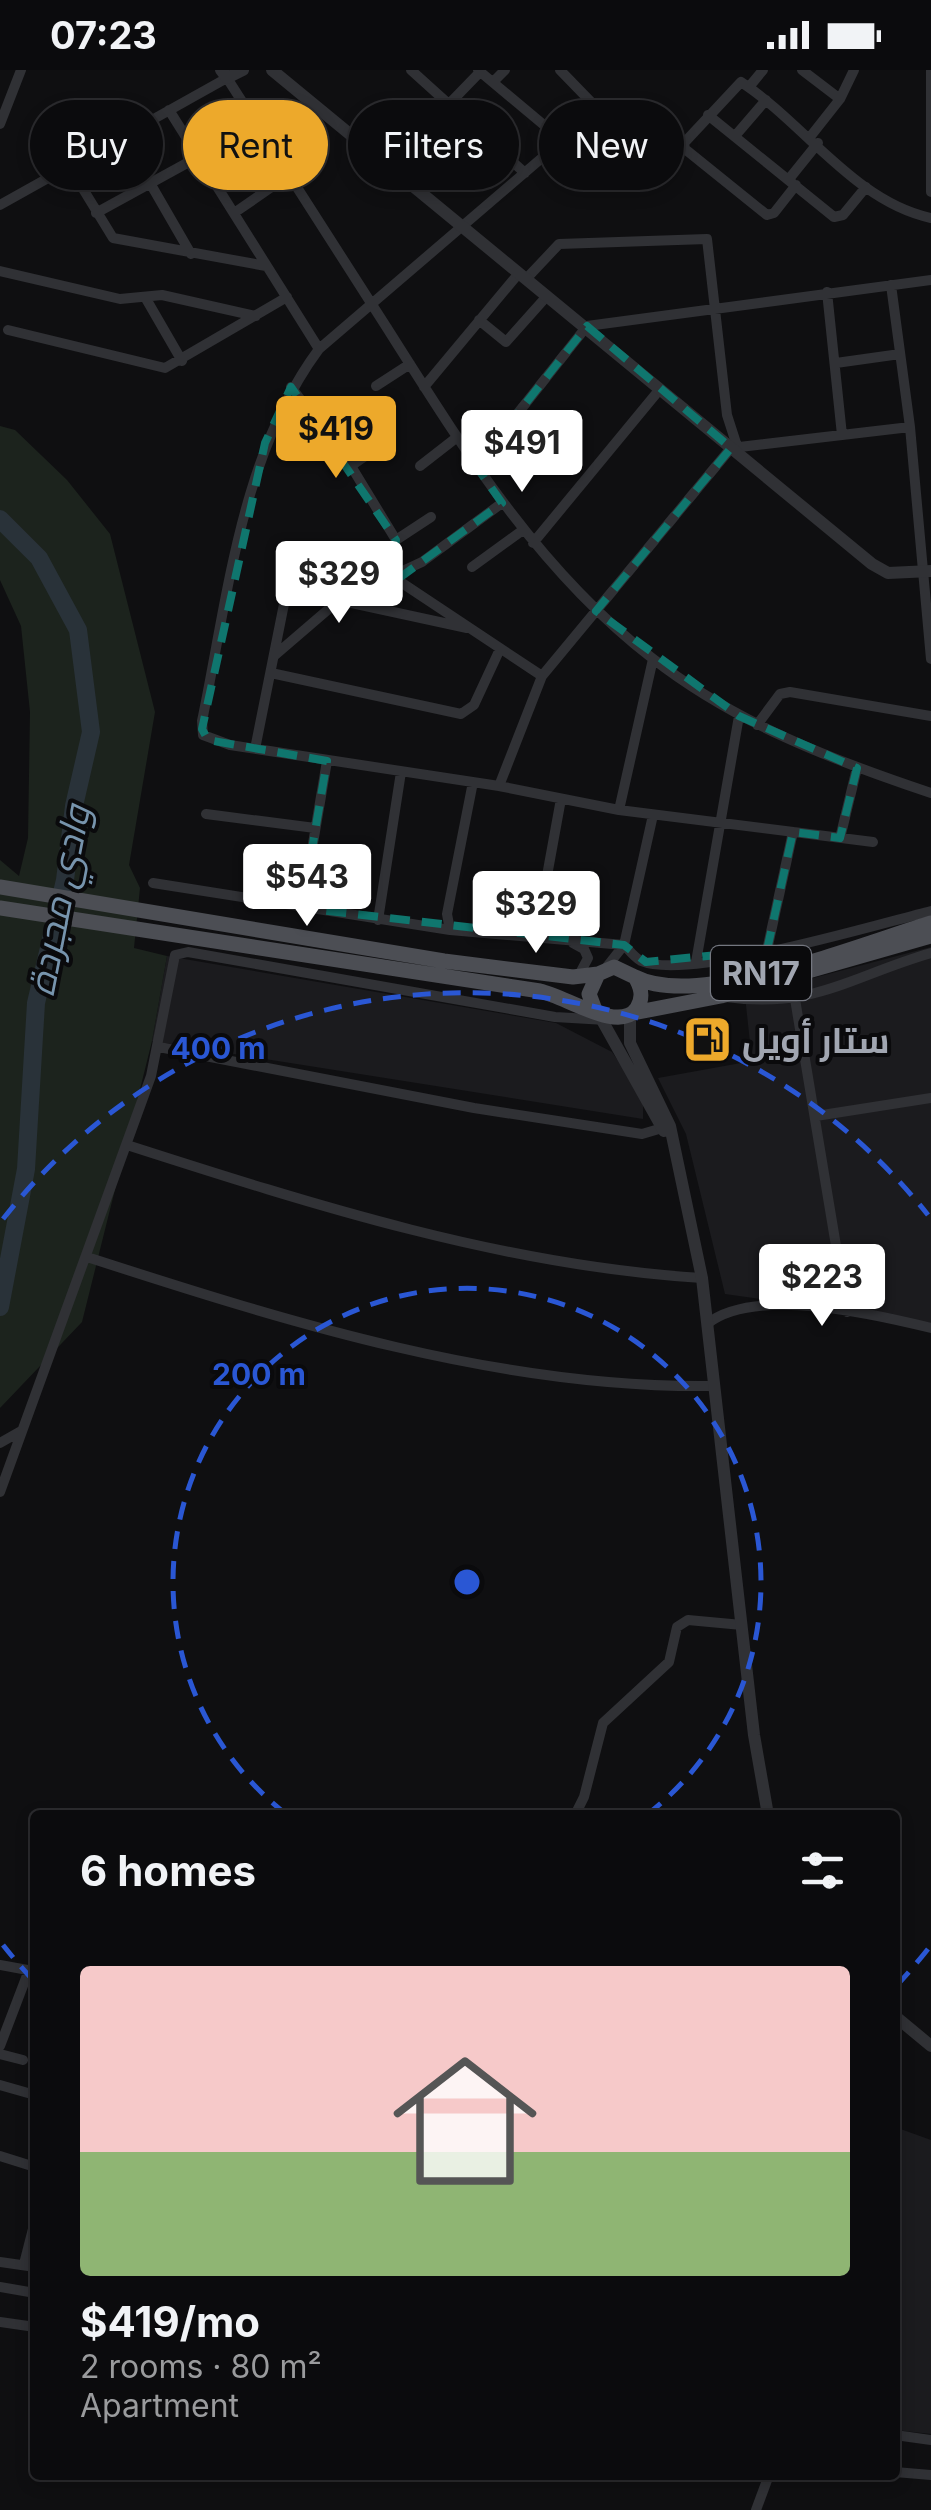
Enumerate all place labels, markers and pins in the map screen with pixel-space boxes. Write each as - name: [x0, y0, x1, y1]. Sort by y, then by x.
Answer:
- pin: $419: [277, 396, 395, 481]
- pin: $491: [463, 410, 581, 495]
- pin: $329: [280, 541, 398, 626]
- pin: $543: [248, 844, 366, 929]
- pin: $329: [477, 871, 595, 956]
- fuel station icon: ستار أويل: [681, 1014, 733, 1066]
- place label: ستار أويل: [742, 1018, 890, 1062]
- pin: $223: [763, 1244, 881, 1329]
- centre of rings: [449, 1564, 485, 1600]

